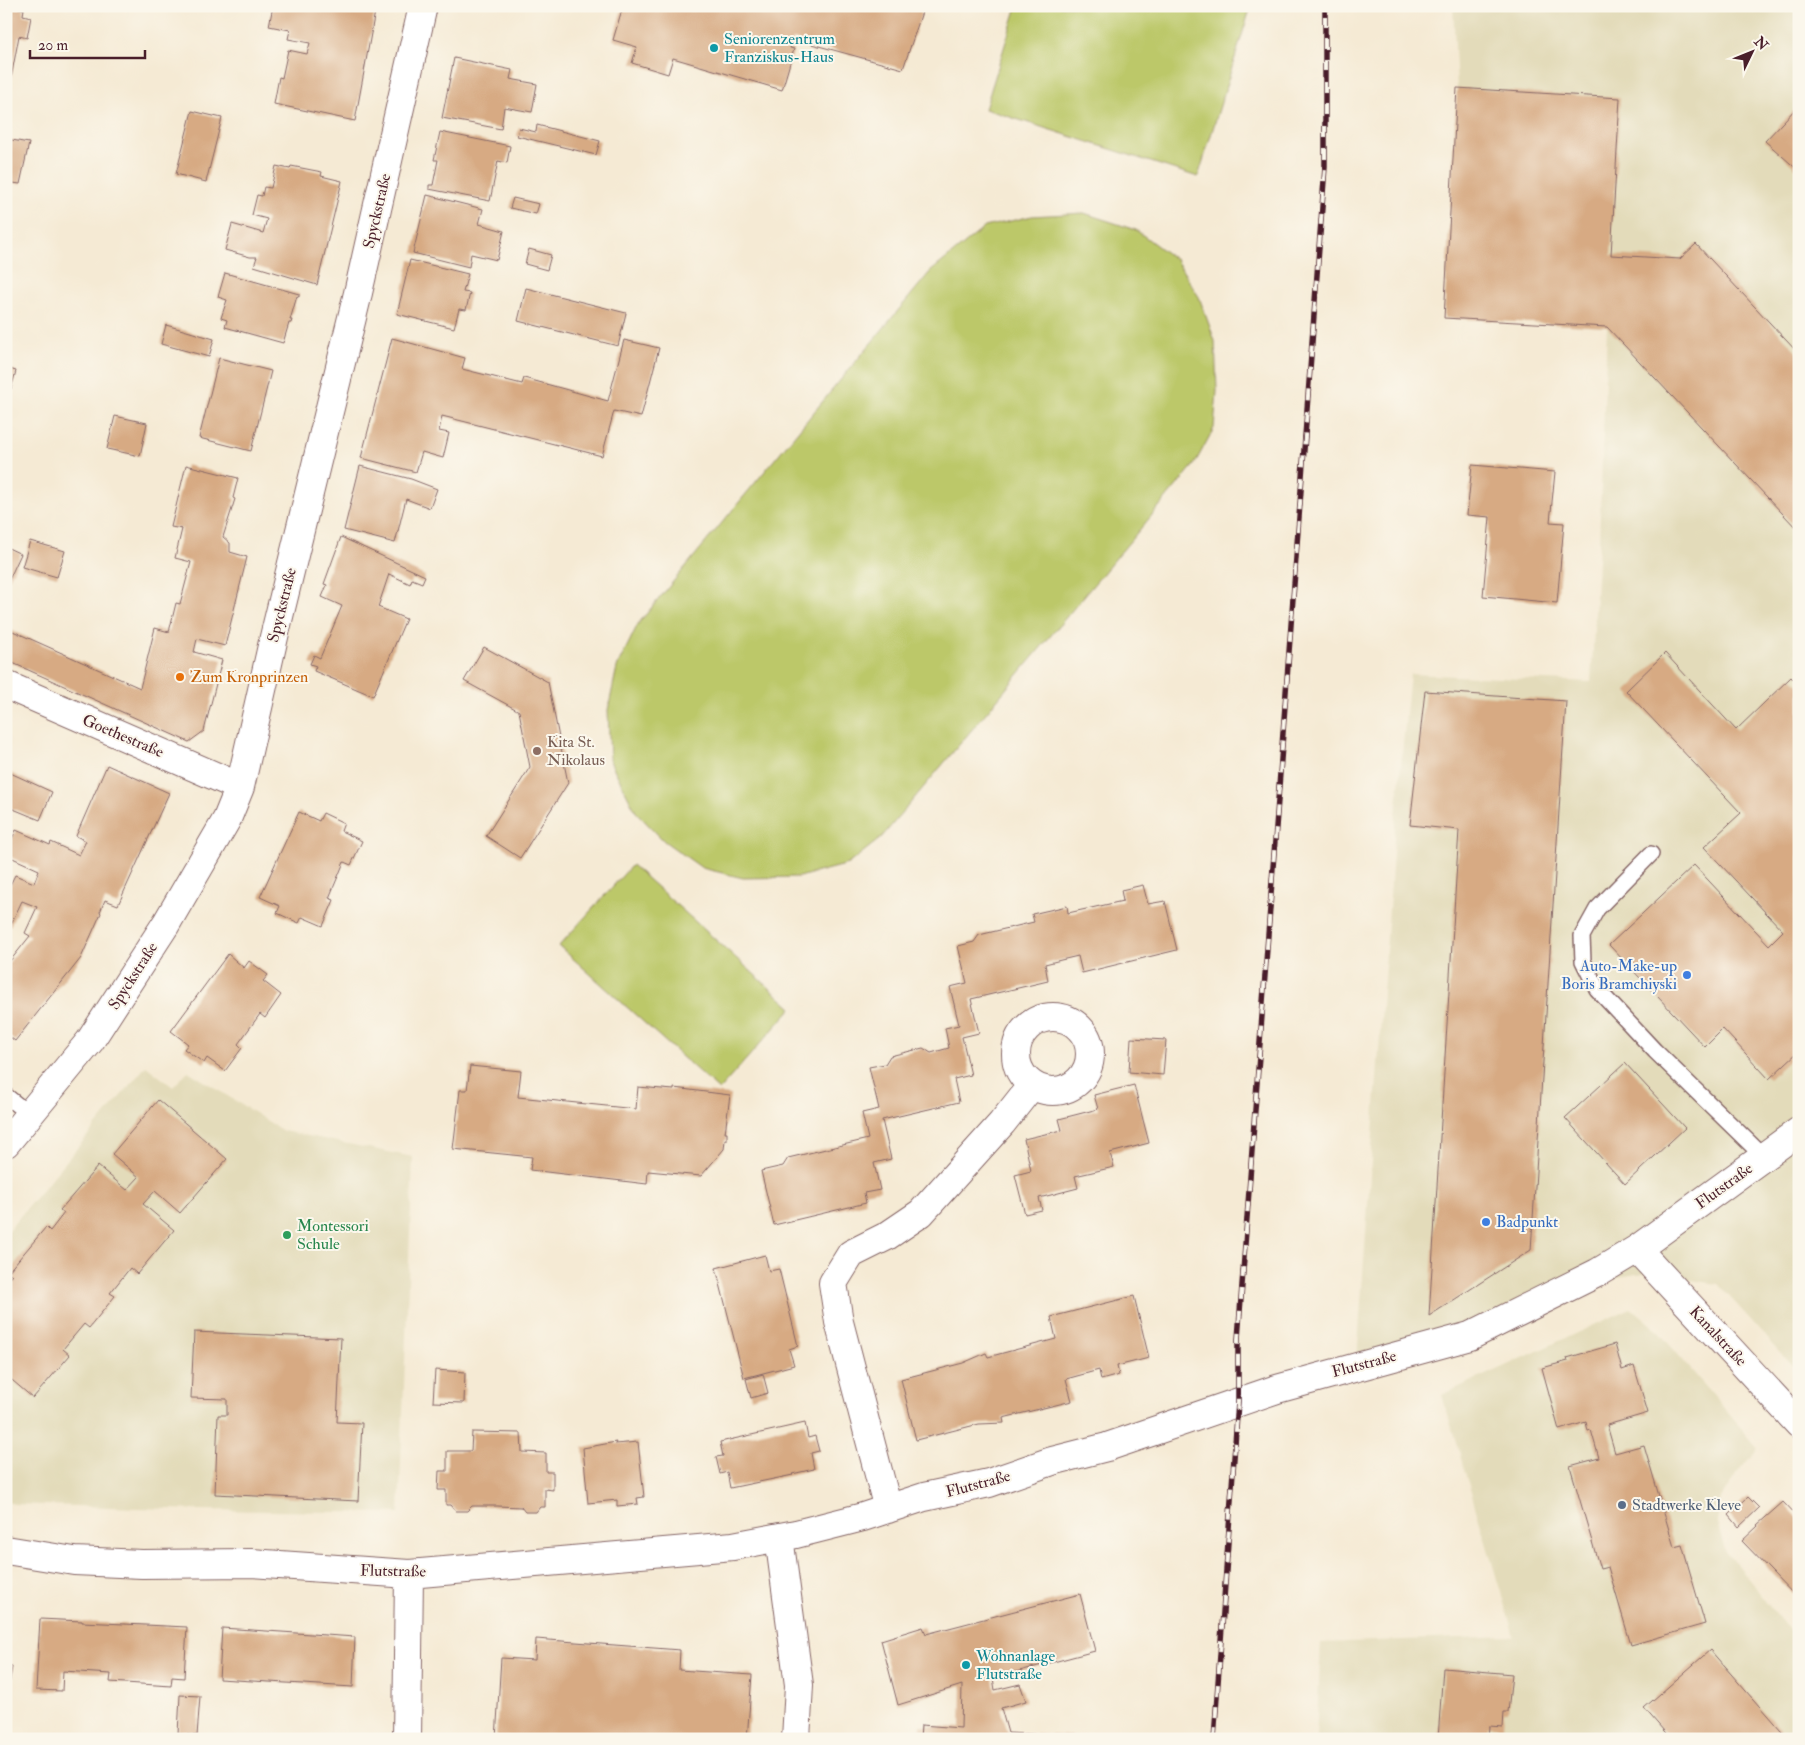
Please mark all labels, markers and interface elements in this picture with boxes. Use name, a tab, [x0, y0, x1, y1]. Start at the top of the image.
scale bar	[30, 28, 145, 60]
north arrow	[1728, 28, 1778, 78]
place label: Seniorenzentrum Franziskus-Haus	[724, 29, 836, 67]
text: N	[1750, 32, 1772, 54]
text: 20 m	[38, 36, 68, 55]
marker: Seniorenzentrum Franziskus-Haus	[708, 42, 720, 54]
street label: Spyckstraße	[359, 171, 396, 251]
street label: Spyckstraße	[263, 565, 302, 645]
place label: Zum Kronprinzen	[190, 667, 308, 688]
marker: Zum Kronprinzen	[174, 671, 186, 683]
street label: Goethestraße	[79, 710, 167, 762]
place label: Kita St. Nikolaus	[547, 732, 605, 770]
marker: Kita St. Nikolaus	[531, 745, 543, 757]
street label: Spyckstraße	[104, 938, 163, 1014]
place label: Auto-Make-up Boris Bramchiyski	[1561, 956, 1677, 994]
marker: Auto-Make-up Boris Bramchiyski	[1681, 969, 1693, 981]
street label: Flutstraße	[1691, 1158, 1757, 1213]
place label: Badpunkt	[1496, 1212, 1558, 1233]
place label: Montessori Schule	[297, 1216, 369, 1254]
marker: Badpunkt	[1480, 1216, 1492, 1228]
marker: Montessori Schule	[281, 1229, 293, 1241]
street label: Kanalstraße	[1685, 1302, 1751, 1371]
street label: Flutstraße	[1330, 1346, 1399, 1382]
street label: Flutstraße	[944, 1466, 1013, 1502]
place label: Stadtwerke Kleve	[1632, 1495, 1741, 1515]
marker: Stadtwerke Kleve	[1616, 1499, 1628, 1511]
street label: Flutstraße	[360, 1560, 426, 1582]
place label: Wohnanlage Flutstraße	[975, 1646, 1056, 1684]
marker: Wohnanlage Flutstraße	[960, 1659, 972, 1671]

